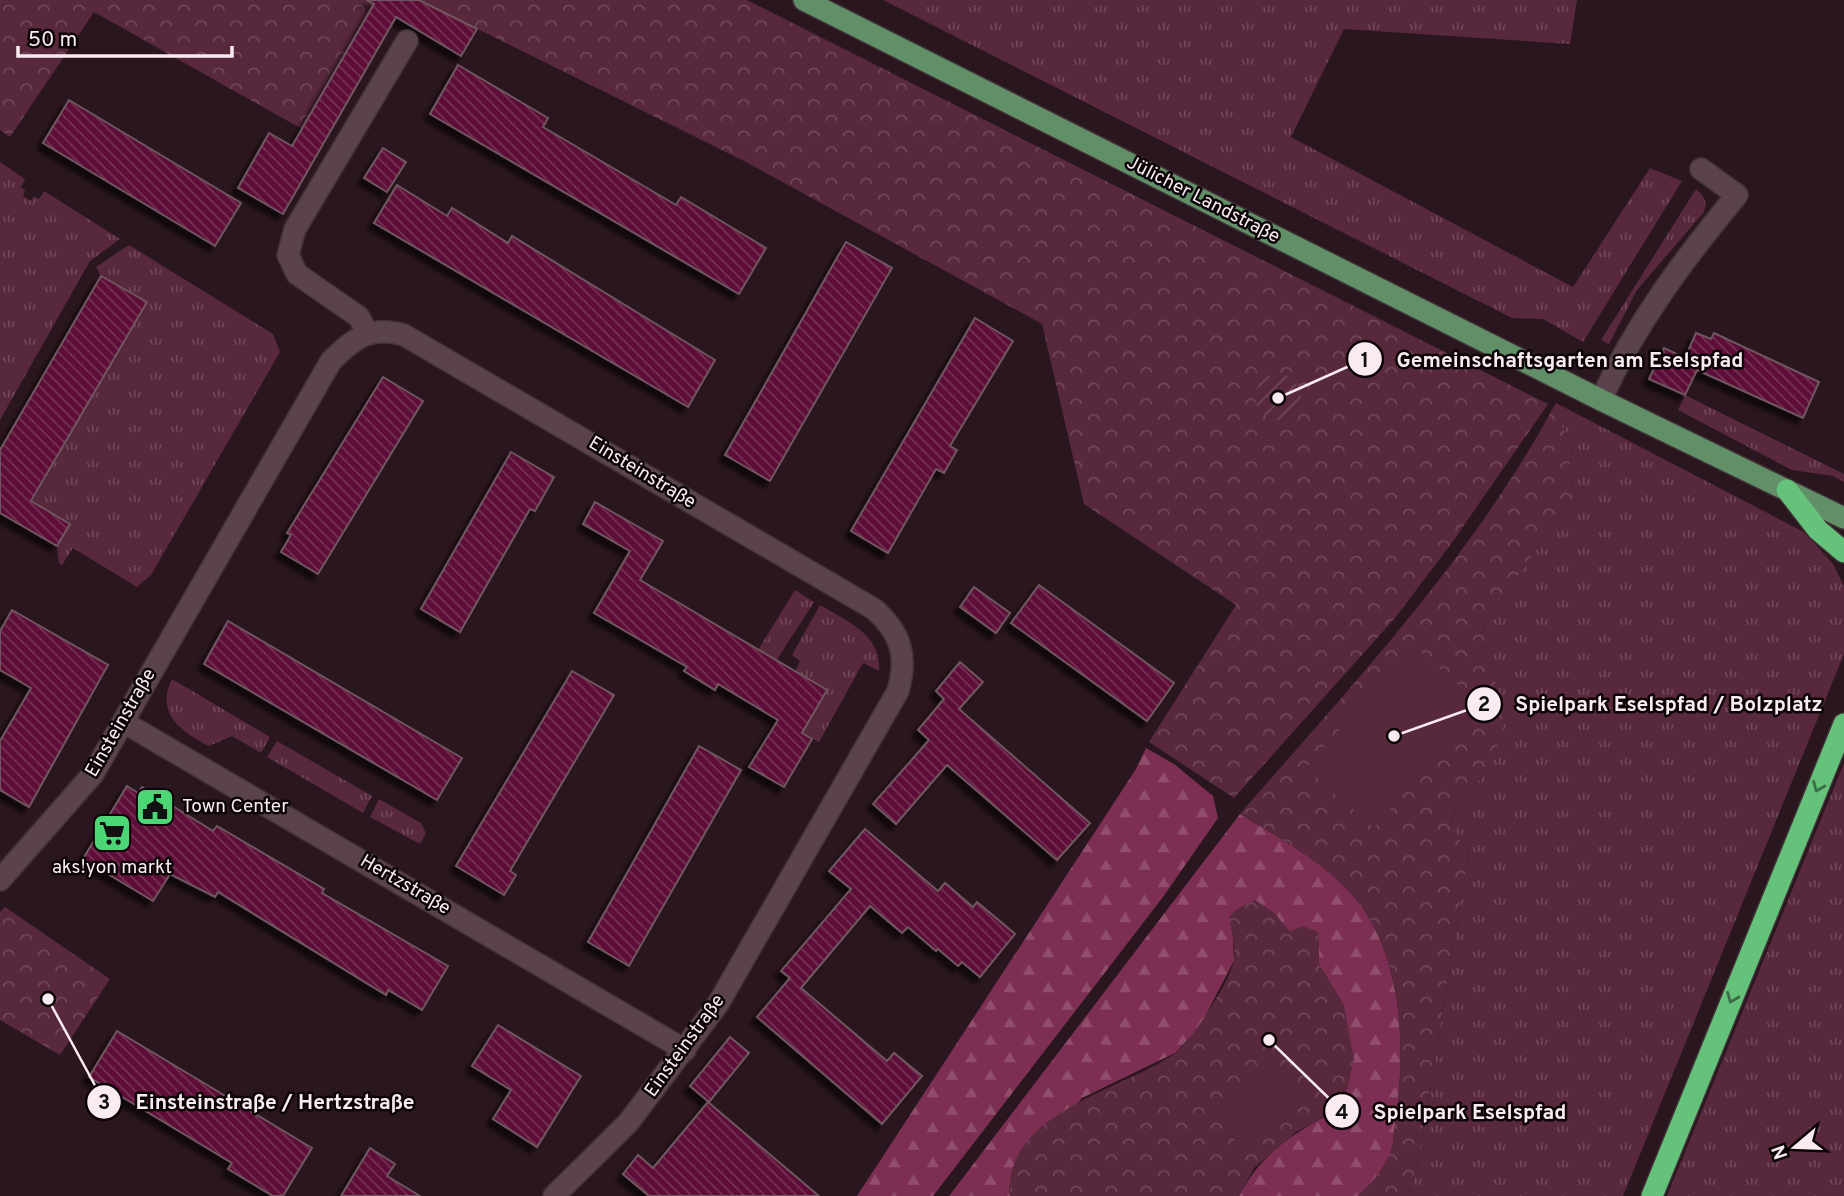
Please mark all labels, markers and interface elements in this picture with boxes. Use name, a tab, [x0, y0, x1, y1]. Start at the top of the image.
scale bar	[18, 14, 231, 58]
text: 50 m	[28, 27, 77, 54]
street label: Jülicher Landstraße	[1122, 151, 1284, 249]
callout: Gemeinschaftsgarten am Eselspfad	[1347, 338, 1757, 380]
text: 1	[1361, 348, 1369, 375]
text: Gemeinschaftsgarten am Eselspfad	[1397, 348, 1743, 375]
street label: Einsteinstraße	[584, 431, 700, 515]
street label: Einsteinstraße	[80, 665, 162, 781]
callout: Spielpark Eselspfad / Bolzplatz	[1467, 683, 1837, 725]
text: 2	[1478, 692, 1490, 719]
text: Spielpark Eselspfad / Bolzplatz	[1515, 692, 1823, 719]
one-way arrow	[1812, 780, 1826, 793]
public building icon: Town Center	[134, 786, 176, 828]
place label: Town Center	[182, 795, 289, 819]
supermarket icon: aks!yon markt	[91, 812, 133, 854]
street label: Hertzstraße	[355, 849, 455, 921]
place label: aks!yon markt	[52, 856, 172, 880]
street label: Einsteinstraße	[640, 990, 730, 1102]
one-way arrow	[1726, 991, 1740, 1003]
callout: Einsteinstraße / Hertzstraße	[87, 1081, 428, 1123]
text: 3	[98, 1090, 110, 1117]
text: Einsteinstraße / Hertzstraße	[136, 1090, 414, 1117]
callout: Spielpark Eselspfad	[1325, 1090, 1581, 1132]
text: 4	[1335, 1100, 1349, 1127]
text: Spielpark Eselspfad	[1374, 1100, 1566, 1127]
north arrow	[1760, 1112, 1830, 1182]
text: N	[1767, 1142, 1794, 1162]

